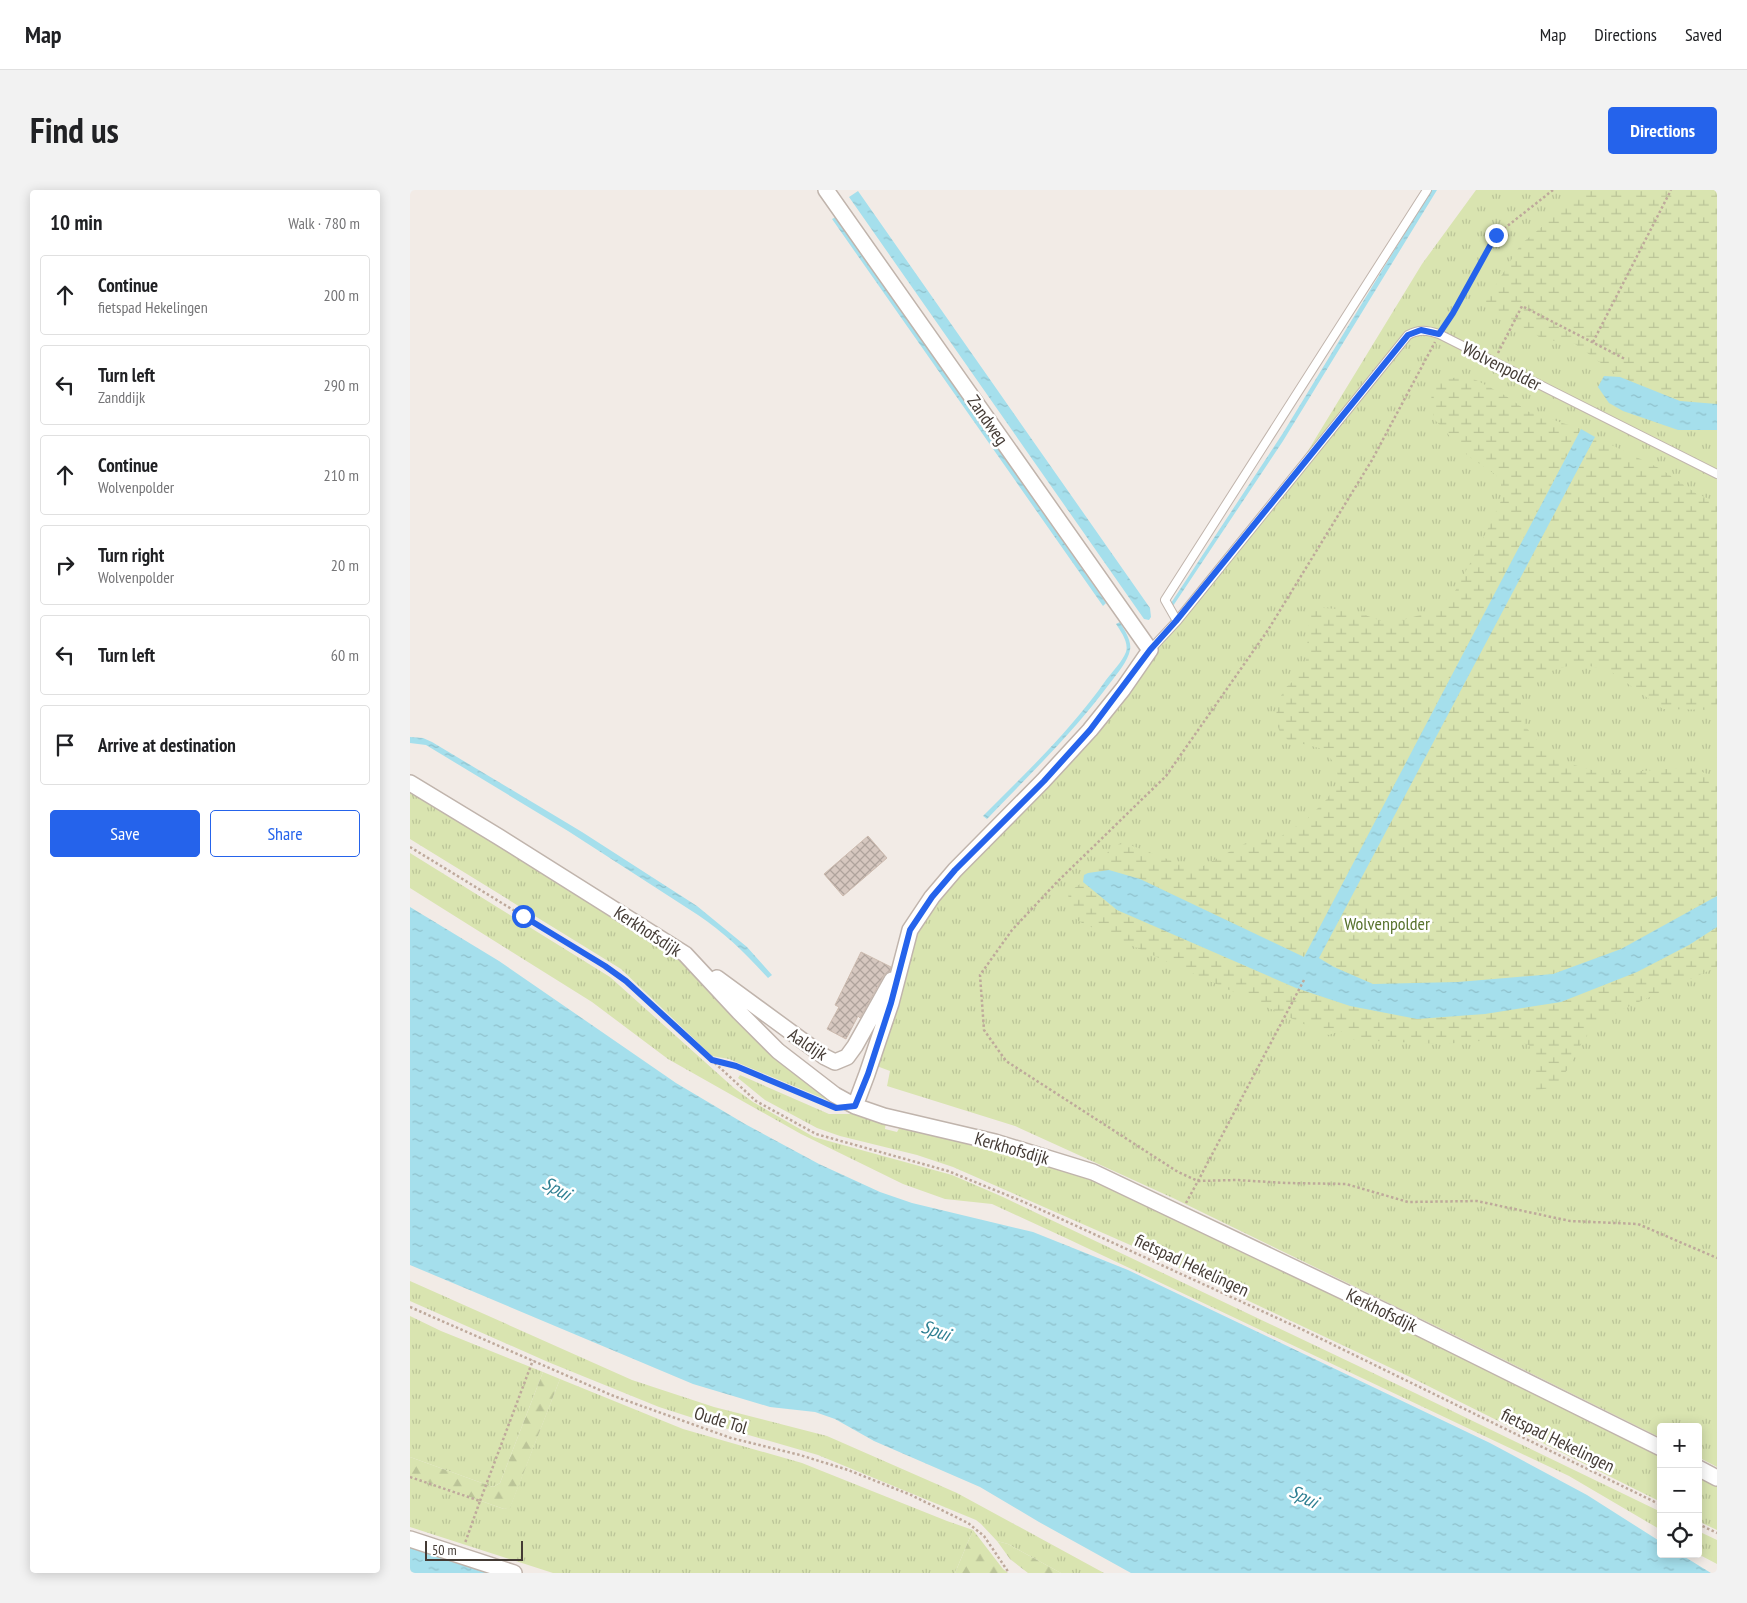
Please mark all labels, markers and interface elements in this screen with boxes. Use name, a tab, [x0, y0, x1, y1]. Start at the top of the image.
text: Map	[25, 19, 62, 50]
text: Map	[1540, 23, 1566, 46]
text: Directions	[1594, 23, 1657, 46]
text: Saved	[1685, 23, 1722, 46]
text: Find us	[30, 107, 119, 153]
button: Directions	[1608, 107, 1717, 154]
text: 10 min	[50, 209, 102, 236]
text: Walk · 780 m	[288, 213, 360, 233]
route end	[1485, 224, 1508, 247]
text: Continue	[98, 273, 158, 297]
icon: ahead	[51, 281, 79, 309]
text: 200 m	[324, 285, 359, 305]
text: fietspad Hekelingen	[98, 297, 208, 317]
street label: Wolvenpolder	[1459, 336, 1545, 396]
text: Turn left	[98, 363, 155, 387]
icon: left	[51, 371, 79, 399]
text: 290 m	[324, 375, 359, 395]
text: Zanddijk	[98, 387, 145, 407]
street label: Zandweg	[963, 390, 1013, 450]
text: Continue	[98, 453, 158, 477]
icon: ahead	[51, 461, 79, 489]
text: 210 m	[324, 465, 359, 485]
text: Wolvenpolder	[98, 477, 174, 497]
text: Turn right	[98, 543, 164, 567]
icon: right	[51, 551, 79, 579]
text: 20 m	[331, 555, 359, 575]
text: Wolvenpolder	[98, 567, 174, 587]
icon: left	[51, 641, 79, 669]
text: Turn left	[98, 643, 155, 667]
text: 60 m	[331, 645, 359, 665]
icon: arrive	[51, 731, 79, 759]
text: Arrive at destination	[98, 733, 236, 757]
button: Save	[50, 810, 200, 857]
button: Share	[210, 810, 360, 857]
street label: Kerkhofsdijk	[610, 901, 686, 961]
route start	[512, 905, 535, 928]
park label: Wolvenpolder	[1344, 912, 1430, 935]
street label: Aaldijk	[784, 1023, 832, 1065]
street label: Kerkhofsdijk	[972, 1126, 1052, 1170]
water label: Spui	[539, 1171, 578, 1207]
street label: fietspad Hekelingen	[1131, 1228, 1253, 1302]
street label: Kerkhofsdijk	[1343, 1283, 1421, 1337]
water label: Spui	[918, 1314, 956, 1347]
street label: Oude Tol	[692, 1401, 751, 1439]
street label: fietspad Hekelingen	[1497, 1403, 1619, 1477]
map controls	[1657, 1423, 1702, 1558]
button: +	[1657, 1423, 1702, 1468]
button: −	[1657, 1468, 1702, 1513]
water label: Spui	[1286, 1479, 1325, 1515]
button: locate	[1657, 1513, 1702, 1558]
scale bar	[425, 1538, 522, 1561]
text: 50 m	[432, 1541, 457, 1559]

